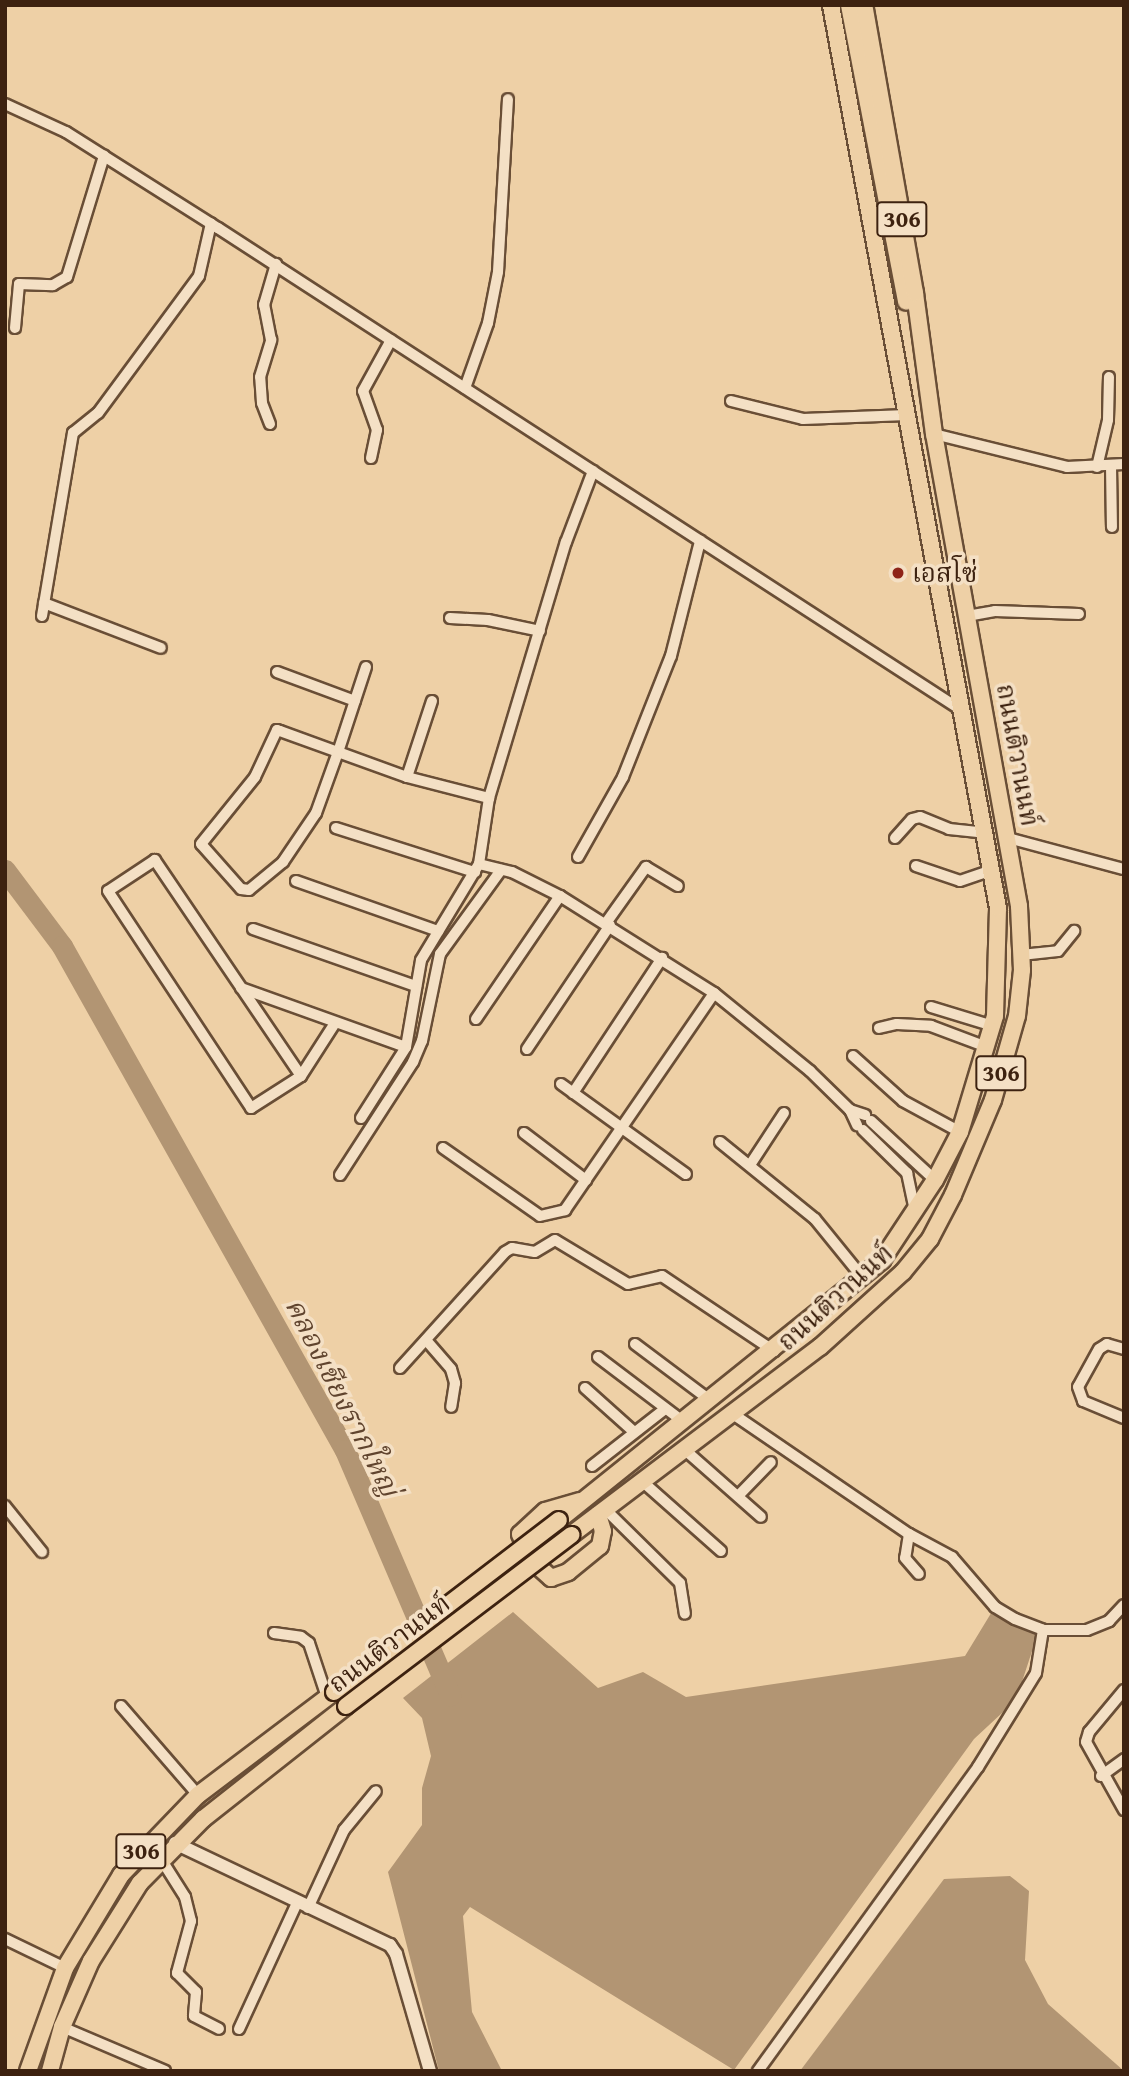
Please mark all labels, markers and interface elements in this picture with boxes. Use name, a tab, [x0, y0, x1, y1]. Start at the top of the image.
road number: 306	[876, 198, 928, 240]
place label: เอสโซ่	[912, 557, 978, 589]
marker: เอสโซ่	[890, 565, 906, 581]
street label: ถนนติวานนท์	[990, 681, 1046, 829]
road number: 306	[975, 1052, 1027, 1093]
street label: ถนนติวานนท์	[771, 1237, 899, 1357]
water label: คลองเชียงรากใหญ่	[279, 1292, 407, 1502]
street label: ถนนติวานนท์	[322, 1587, 456, 1699]
road number: 306	[115, 1830, 167, 1872]

